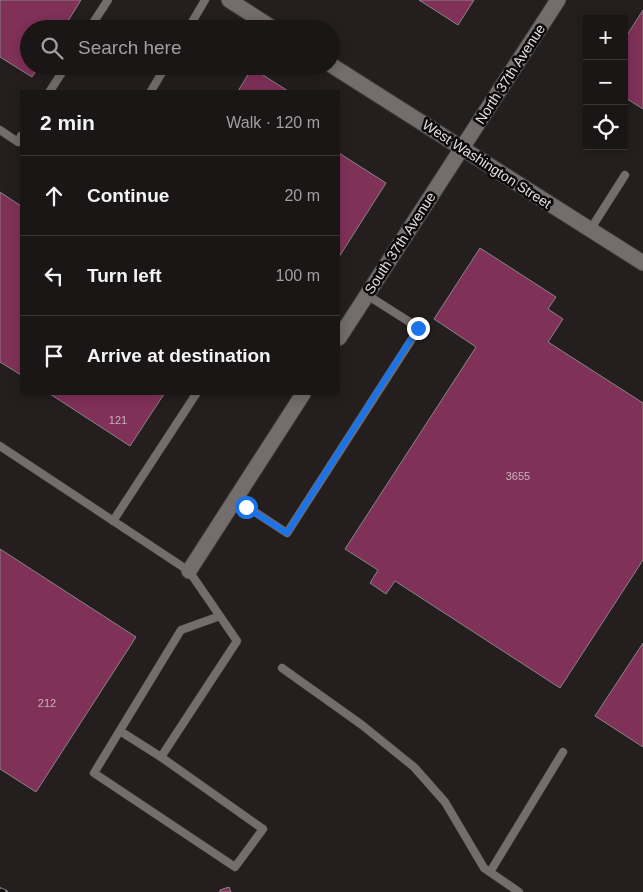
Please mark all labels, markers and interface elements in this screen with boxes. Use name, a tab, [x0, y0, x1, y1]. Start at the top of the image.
map controls	[583, 15, 628, 150]
button: +	[583, 15, 628, 60]
search box	[20, 20, 340, 75]
street label: North 37th Avenue	[472, 21, 548, 127]
icon: search	[38, 34, 66, 62]
text: Search here	[78, 37, 182, 58]
button: −	[583, 60, 628, 105]
button: locate	[583, 105, 628, 150]
text: 2 min	[40, 111, 95, 134]
text: Walk · 120 m	[226, 114, 320, 131]
street label: West Washington Street	[420, 116, 554, 212]
icon: ahead	[40, 182, 68, 210]
text: Continue	[87, 185, 169, 206]
text: 20 m	[284, 187, 320, 204]
street label: South 37th Avenue	[361, 189, 439, 297]
icon: left	[40, 262, 68, 290]
text: Turn left	[87, 265, 162, 286]
text: 100 m	[276, 267, 320, 284]
route end	[407, 317, 430, 340]
icon: arrive	[40, 342, 68, 370]
text: Arrive at destination	[87, 345, 271, 366]
house number: 121	[109, 414, 127, 426]
house number: 3655	[506, 470, 530, 482]
route start	[235, 496, 258, 519]
house number: 212	[38, 697, 56, 709]

